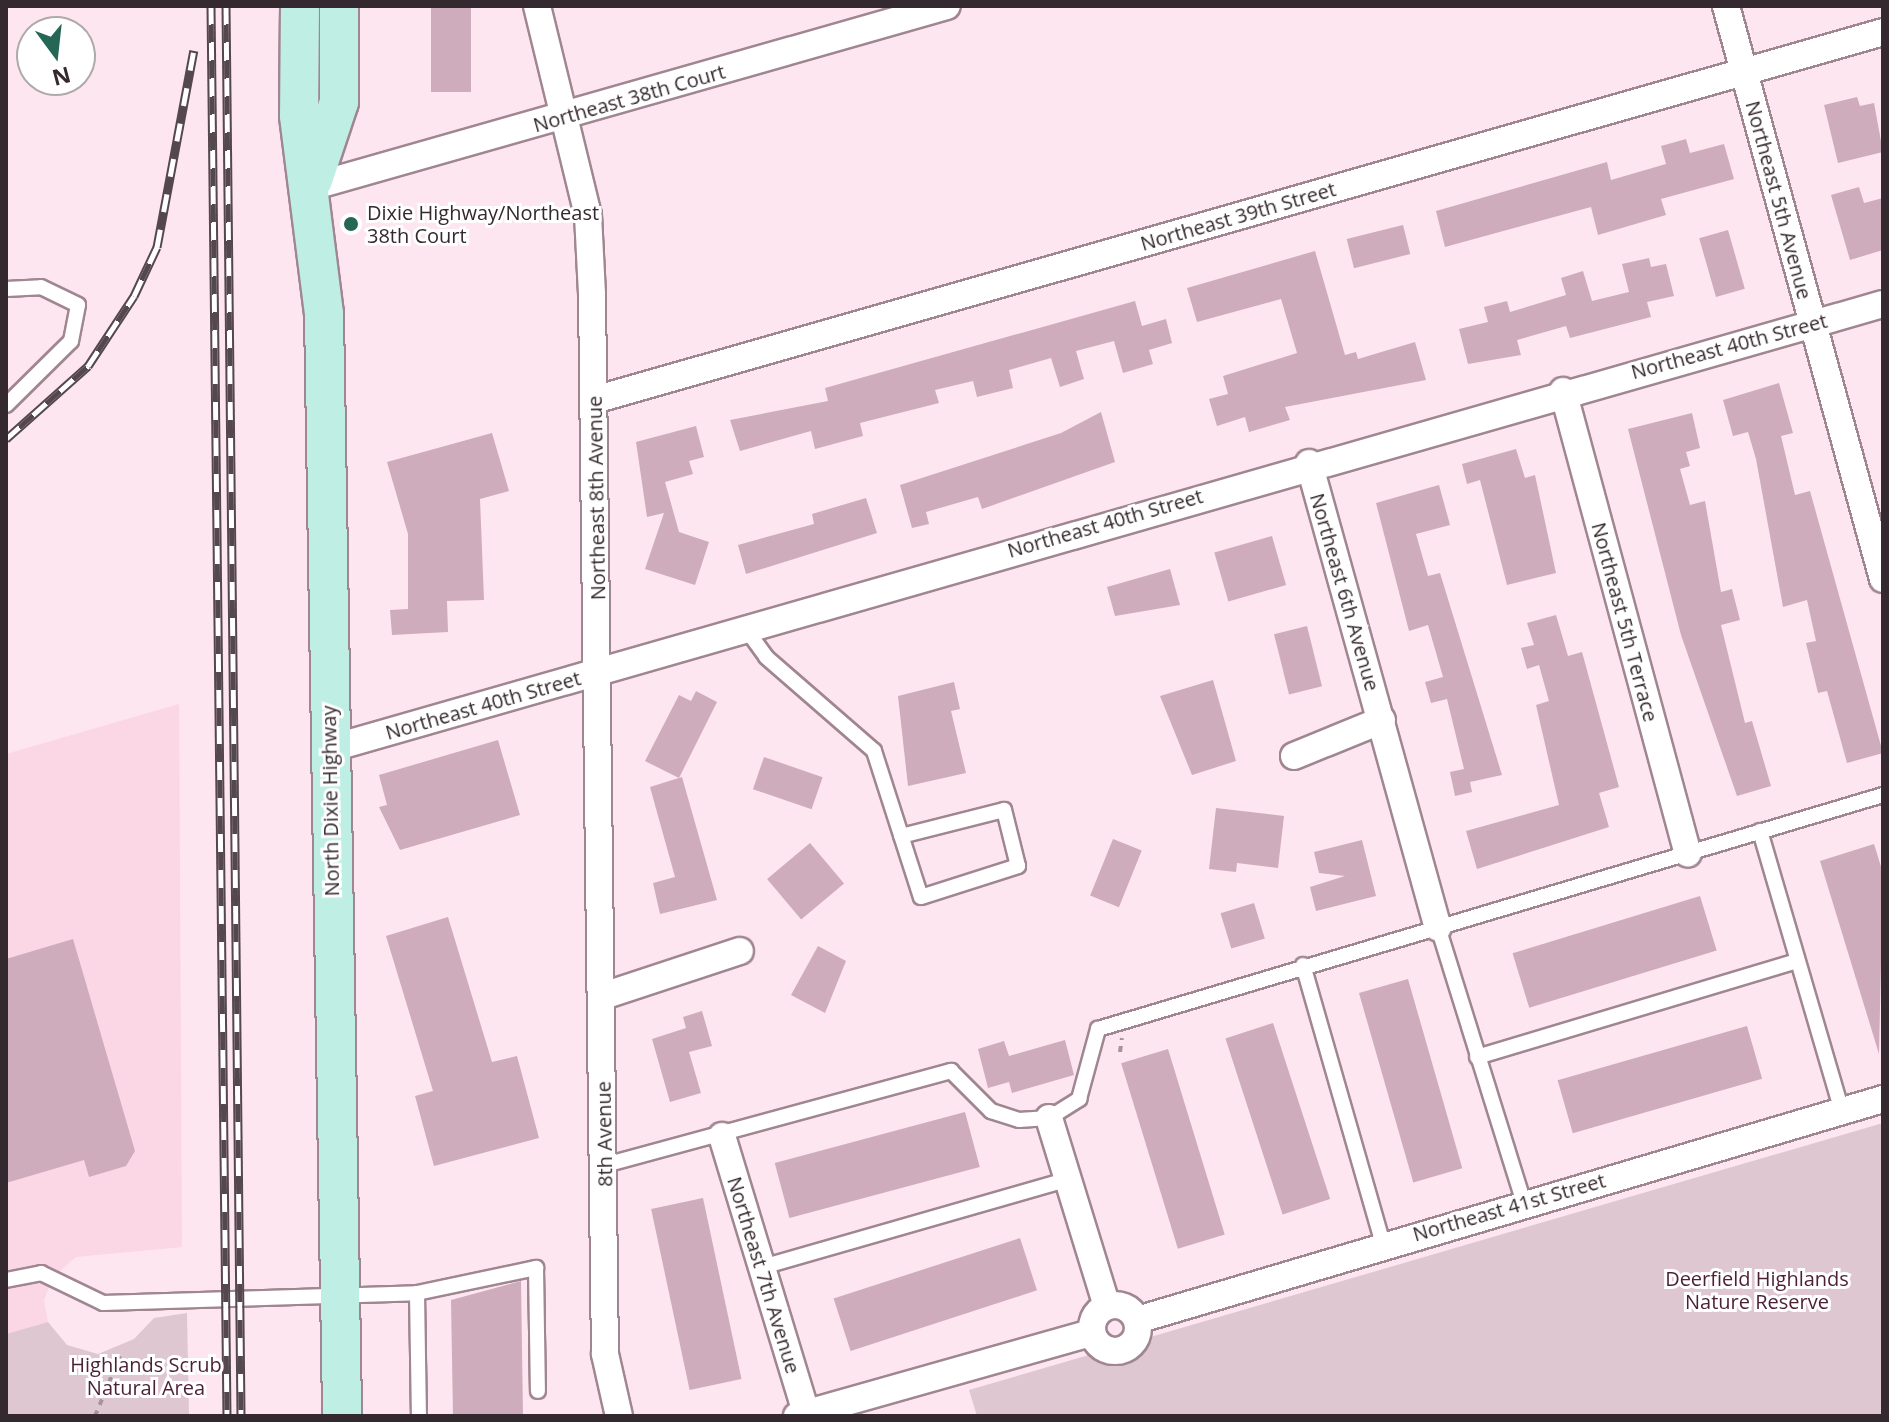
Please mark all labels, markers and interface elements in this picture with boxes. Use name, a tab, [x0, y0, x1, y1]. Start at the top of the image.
north arrow	[16, 16, 96, 96]
street label: Northeast 38th Court	[530, 59, 728, 137]
text: N	[49, 60, 74, 94]
street label: Northeast 5th Avenue	[1741, 98, 1817, 302]
street label: Northeast 39th Street	[1138, 177, 1338, 255]
place label: Dixie Highway/Northeast 38th Court	[367, 200, 599, 247]
marker: Dixie Highway/Northeast 38th Court	[342, 215, 360, 233]
street label: Northeast 40th Street	[1628, 308, 1830, 384]
street label: Northeast 8th Avenue	[582, 396, 610, 600]
street label: Northeast 40th Street	[1005, 484, 1205, 562]
street label: Northeast 6th Avenue	[1305, 490, 1385, 694]
street label: Northeast 5th Terrace	[1587, 520, 1663, 724]
street label: Northeast 40th Street	[383, 666, 583, 744]
street label: North Dixie Highway	[316, 705, 344, 897]
street label: 8th Avenue	[591, 1081, 617, 1187]
street label: Northeast 41st Street	[1410, 1168, 1608, 1246]
street label: Northeast 7th Avenue	[723, 1174, 805, 1376]
park label: Deerfield Highlands Nature Reserve	[1665, 1267, 1849, 1314]
park label: Highlands Scrub Natural Area	[70, 1353, 222, 1400]

